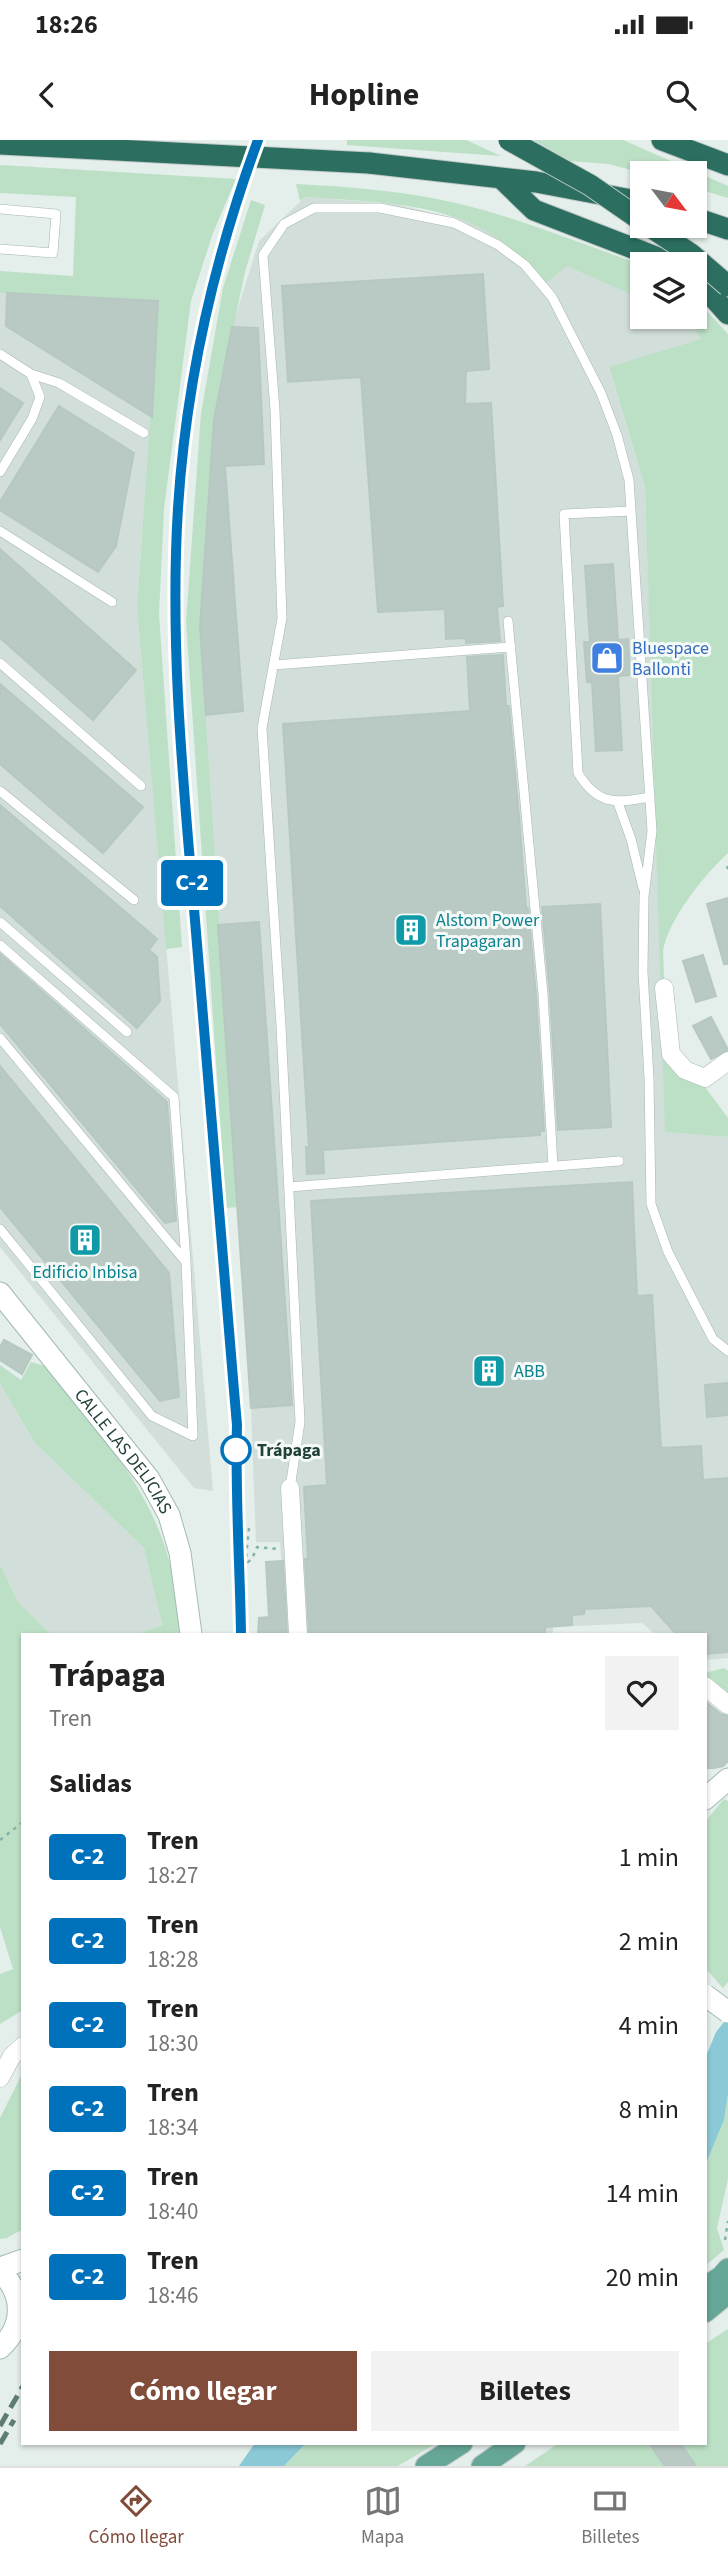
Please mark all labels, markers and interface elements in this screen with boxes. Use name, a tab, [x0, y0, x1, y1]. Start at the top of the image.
text: 18:26	[35, 6, 98, 43]
text: Hopline	[309, 72, 419, 118]
icon: back	[28, 76, 66, 114]
icon: search	[662, 76, 700, 114]
north arrow	[630, 161, 707, 238]
map controls	[630, 161, 707, 329]
button: layers	[630, 252, 707, 329]
place label: Bluespace Ballonti	[632, 636, 709, 682]
shop icon: Bluespace Ballonti	[588, 639, 626, 677]
line badge: C-2	[152, 860, 232, 906]
text: C-2	[175, 865, 209, 900]
place label: Alstom Power Trapagaran	[436, 908, 540, 954]
building icon: Alstom Power Trapagaran	[392, 911, 430, 949]
building icon: Edificio Inbisa	[66, 1221, 104, 1259]
place label: Edificio Inbisa	[33, 1260, 137, 1285]
building icon: ABB	[470, 1352, 508, 1390]
place label: ABB	[514, 1359, 545, 1384]
street label: CALLE LAS DELICIAS	[69, 1383, 178, 1518]
marker: Trápaga	[221, 1435, 251, 1465]
place label: Trápaga	[257, 1438, 321, 1463]
text: Trápaga	[49, 1652, 166, 1699]
button: heart	[605, 1656, 679, 1730]
text: Tren	[49, 1702, 92, 1735]
text: Salidas	[49, 1765, 132, 1802]
text: Tren	[147, 1822, 199, 1859]
text: C-2	[71, 1839, 104, 1874]
text: 1 min	[619, 1839, 679, 1876]
text: 18:27	[147, 1859, 198, 1892]
text: Tren	[147, 1906, 199, 1943]
text: C-2	[71, 1923, 104, 1958]
text: 2 min	[619, 1923, 679, 1960]
text: 18:28	[147, 1943, 198, 1976]
text: Tren	[147, 1990, 199, 2027]
text: C-2	[71, 2007, 104, 2042]
text: 4 min	[619, 2007, 679, 2044]
text: 18:30	[147, 2027, 198, 2060]
text: Tren	[147, 2074, 199, 2111]
text: C-2	[71, 2091, 104, 2126]
text: 8 min	[619, 2091, 679, 2128]
text: 18:34	[147, 2111, 198, 2144]
text: Tren	[147, 2158, 199, 2195]
text: C-2	[71, 2175, 104, 2210]
text: 14 min	[606, 2175, 679, 2212]
text: 18:40	[147, 2195, 198, 2228]
text: Tren	[147, 2242, 199, 2279]
text: C-2	[71, 2259, 104, 2294]
text: 20 min	[606, 2259, 679, 2296]
text: 18:46	[147, 2279, 198, 2312]
button: Cómo llegar	[49, 2351, 357, 2431]
button: Billetes	[371, 2351, 679, 2431]
tab: Cómo llegar	[89, 2482, 184, 2551]
tab: Mapa	[361, 2482, 404, 2551]
tab: Billetes	[581, 2482, 639, 2551]

